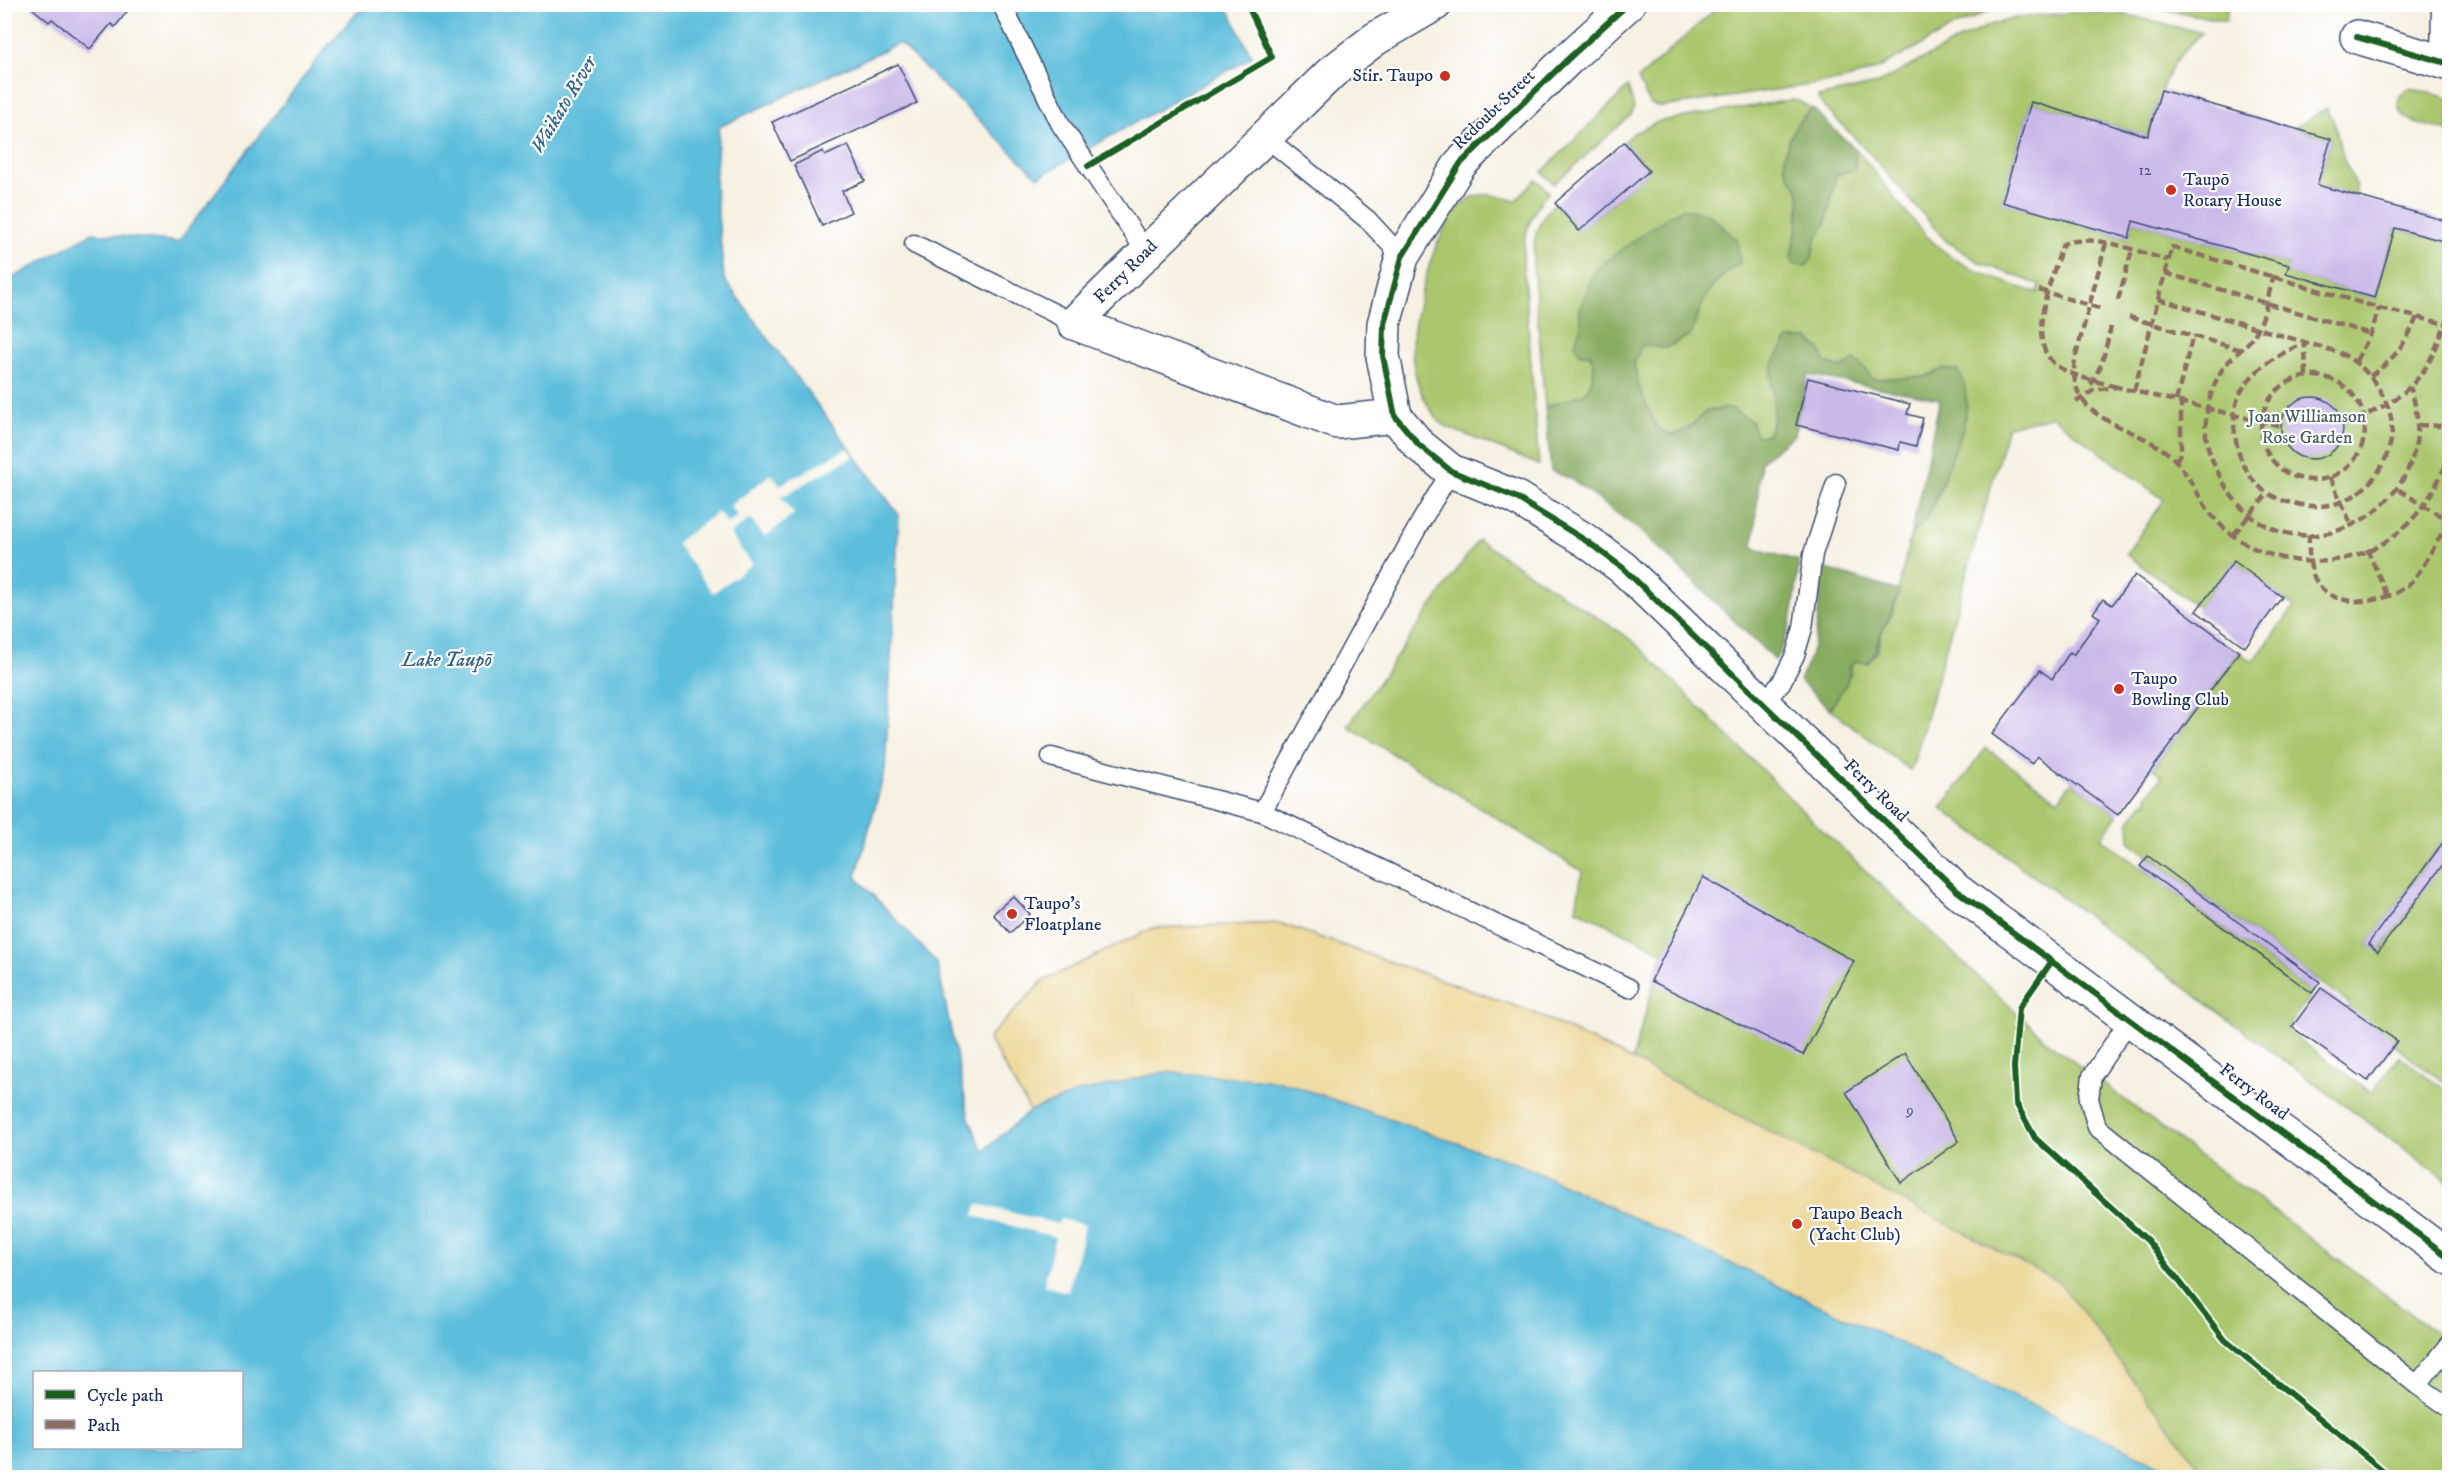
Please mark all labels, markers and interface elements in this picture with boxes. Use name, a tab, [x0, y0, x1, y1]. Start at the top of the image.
water label: Waikato River	[525, 50, 604, 158]
place label: Stir. Taupo	[1352, 65, 1433, 87]
street label: Redoubt Street	[1448, 65, 1540, 155]
marker: Stir. Taupo	[1438, 69, 1452, 83]
house number: 12	[2139, 161, 2152, 180]
place label: Taupō Rotary House	[2183, 169, 2282, 212]
marker: Taupō Rotary House	[2164, 183, 2178, 197]
street label: Ferry Road	[1090, 236, 1162, 308]
park label: Joan Williamson Rose Garden	[2246, 406, 2367, 449]
water label: Lake Taupō	[401, 648, 493, 673]
place label: Taupo Bowling Club	[2131, 668, 2229, 711]
marker: Taupo Bowling Club	[2112, 682, 2126, 696]
street label: Ferry Road	[1839, 755, 1913, 827]
place label: Taupo's Floatplane	[1024, 893, 1101, 936]
marker: Taupo's Floatplane	[1005, 907, 1019, 921]
street label: Ferry Road	[2215, 1059, 2293, 1125]
house number: 9	[1905, 1101, 1914, 1120]
place label: Taupo Beach (Yacht Club)	[1809, 1203, 1903, 1246]
marker: Taupo Beach (Yacht Club)	[1790, 1217, 1804, 1231]
legend	[33, 1371, 243, 1449]
text: Cycle path	[87, 1385, 164, 1407]
text: Path	[87, 1415, 121, 1437]

